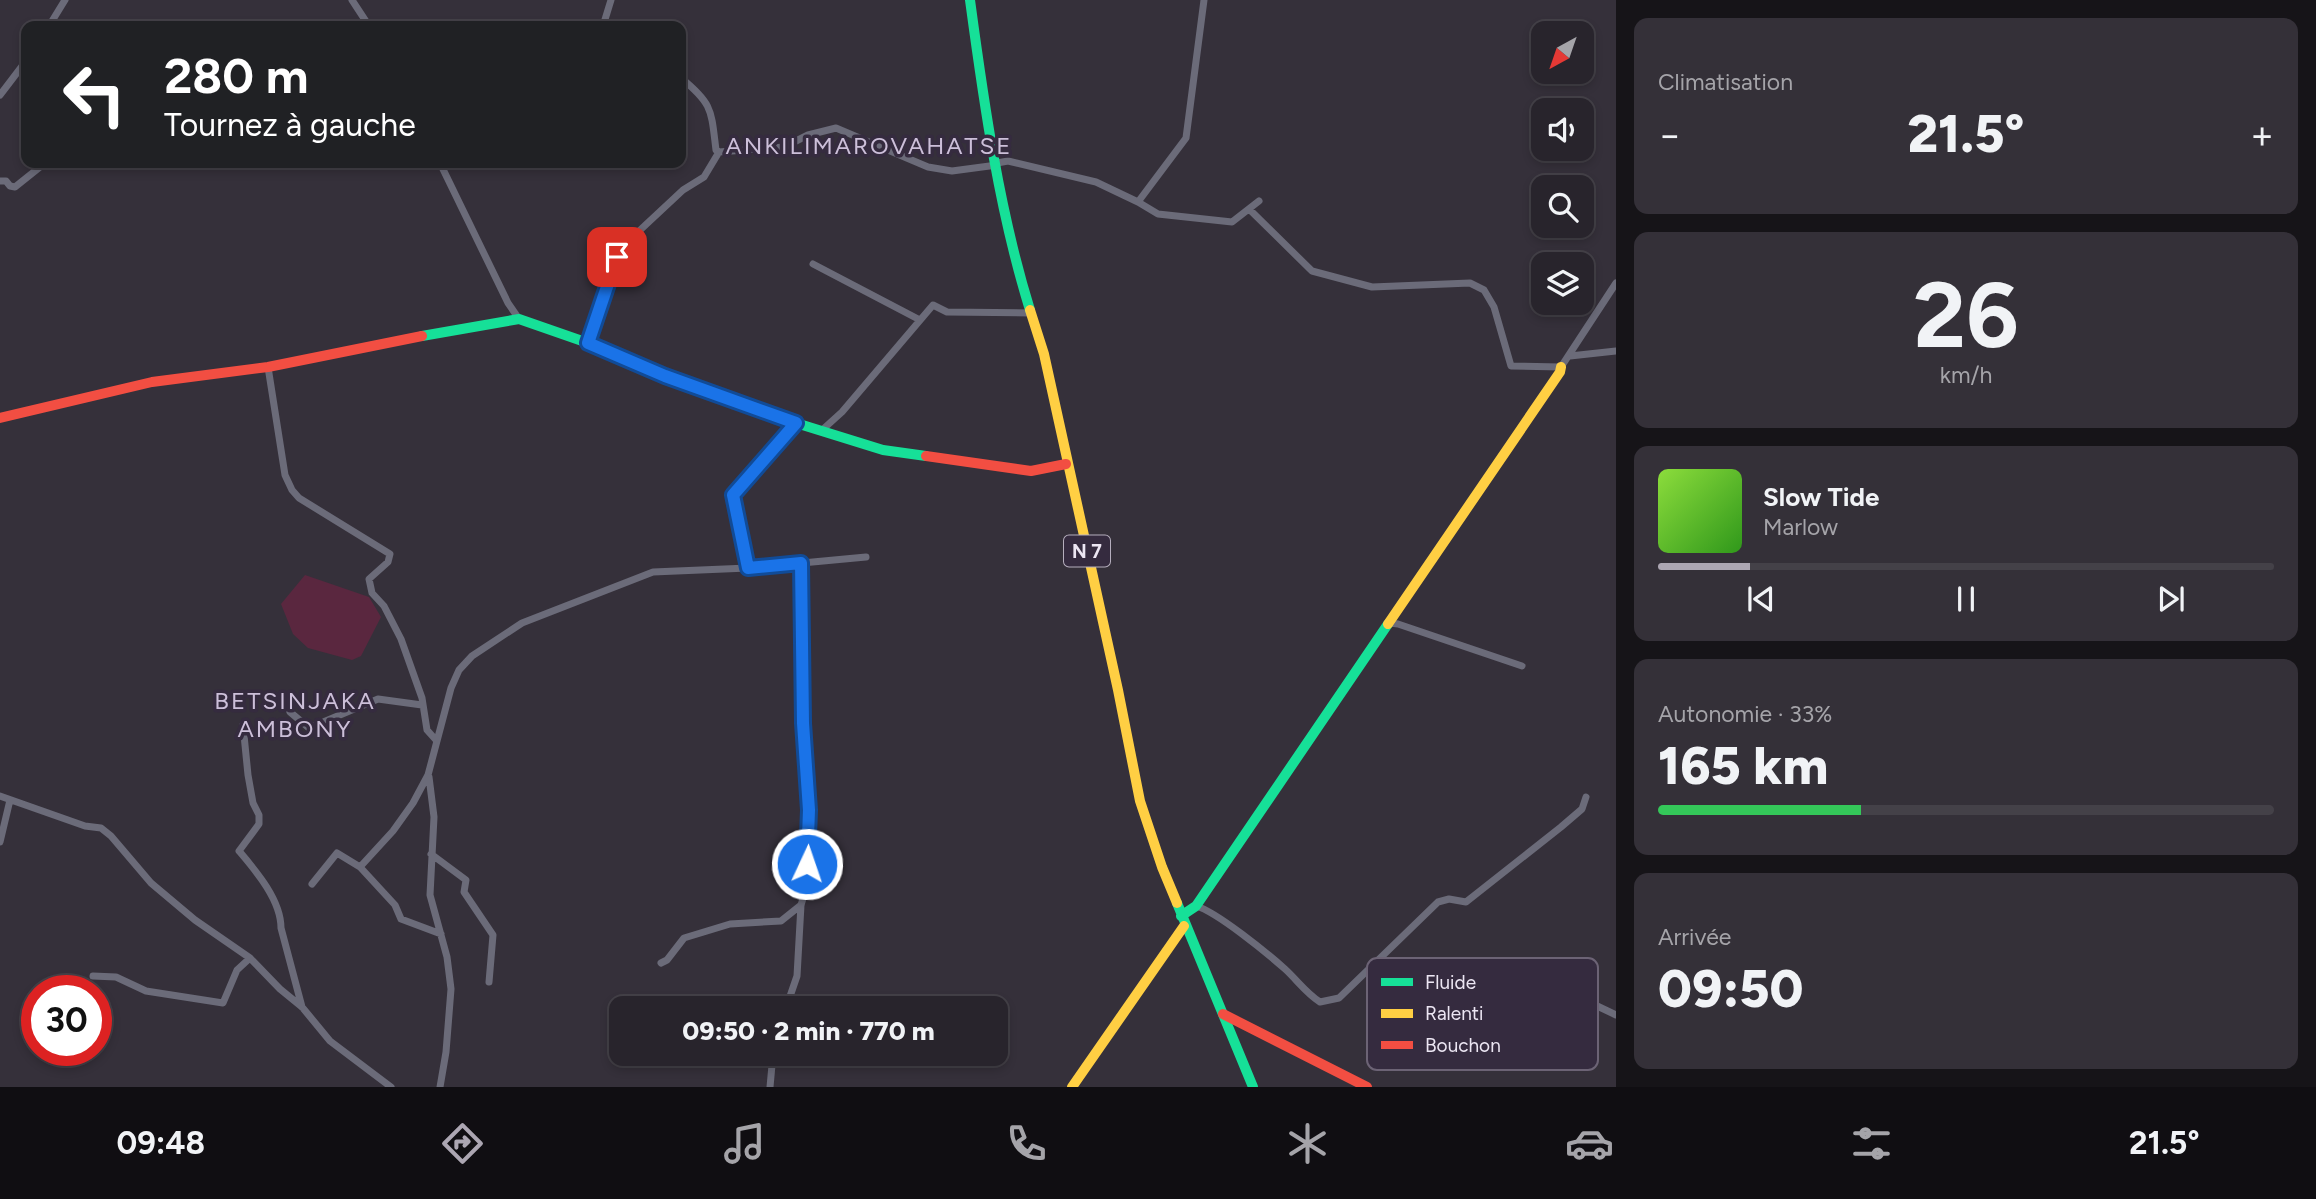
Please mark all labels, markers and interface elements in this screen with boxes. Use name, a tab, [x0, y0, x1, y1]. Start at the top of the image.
north arrow	[1531, 21, 1594, 84]
map controls	[1531, 21, 1594, 315]
text: 280 m	[164, 46, 309, 105]
icon: left	[49, 49, 140, 140]
text: Climatisation	[1658, 68, 1793, 96]
button: sound	[1531, 98, 1594, 161]
text: 21.5°	[1908, 103, 2024, 165]
text: Tournez à gauche	[164, 106, 416, 144]
text: −	[1658, 112, 1682, 158]
text: +	[2250, 112, 2274, 158]
district label: ANKILIMAROVAHATSE	[726, 131, 1012, 160]
button: search	[1531, 175, 1594, 238]
pin	[587, 227, 647, 287]
icon: arrive	[598, 238, 636, 276]
button: layers	[1531, 252, 1594, 315]
text: 26	[1913, 261, 2019, 370]
text: km/h	[1940, 361, 1992, 389]
text: Slow Tide	[1763, 481, 1879, 513]
text: Marlow	[1763, 513, 1838, 541]
road number: N 7	[1064, 536, 1110, 566]
icon: previous	[1742, 580, 1780, 618]
icon: pause	[1947, 580, 1985, 618]
icon: next	[2152, 580, 2190, 618]
district label: BETSINJAKA AMBONY	[214, 686, 376, 743]
text: Autonomie · 33%	[1658, 700, 1832, 728]
text: 165 km	[1658, 735, 1828, 797]
position arrow	[770, 827, 844, 901]
text: Arrivée	[1658, 923, 1731, 951]
legend	[1367, 958, 1598, 1070]
text: 09:50	[1658, 958, 1804, 1020]
text: Fluide	[1425, 971, 1476, 994]
speed limit sign: 30	[21, 975, 112, 1066]
text: Ralenti	[1425, 1002, 1483, 1025]
text: 09:50 · 2 min · 770 m	[682, 1015, 935, 1047]
text: Bouchon	[1425, 1034, 1501, 1057]
icon: directions	[438, 1119, 487, 1168]
icon: music	[720, 1119, 769, 1168]
icon: phone	[1002, 1119, 1051, 1168]
icon: climate	[1283, 1119, 1332, 1168]
icon: car	[1565, 1119, 1614, 1168]
icon: filters	[1847, 1119, 1896, 1168]
text: 09:48	[116, 1124, 205, 1162]
text: 21.5°	[2129, 1124, 2200, 1162]

